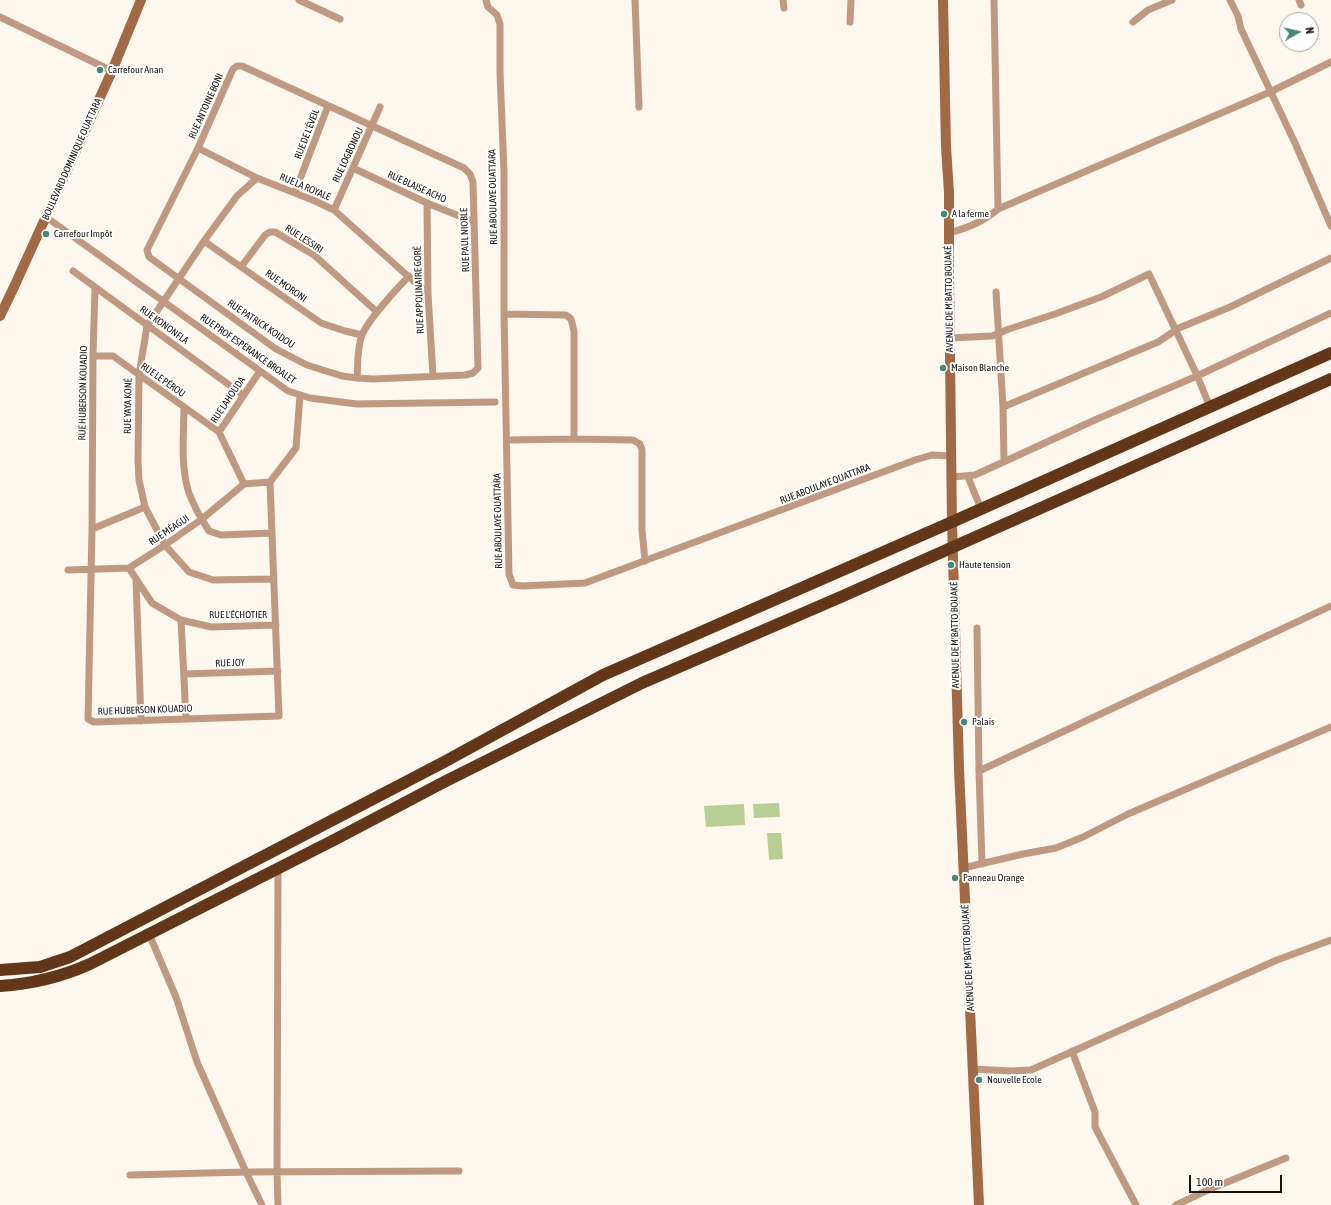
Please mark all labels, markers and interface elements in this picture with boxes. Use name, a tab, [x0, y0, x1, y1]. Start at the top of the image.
north arrow	[1279, 12, 1319, 52]
text: N	[1303, 26, 1316, 35]
place label: Carrefour Anan	[108, 64, 163, 76]
marker: Carrefour Anan	[95, 65, 105, 75]
street label: RUE ANTOINE BONI	[186, 71, 226, 141]
street label: BOULEVARD DOMINIQUE OUATTARA	[40, 96, 104, 222]
street label: RUE DE L'ÉVEIL	[292, 107, 322, 161]
street label: RUE LOGBONOU	[330, 125, 366, 185]
street label: RUE ABOULAYE OUATTARA	[486, 149, 500, 245]
street label: RUE BLAISE ACHO	[386, 169, 448, 205]
street label: RUE LA ROYALE	[278, 171, 332, 203]
street label: RUE PAUL NIOBLE	[458, 208, 472, 272]
place label: A la ferme	[952, 208, 989, 220]
marker: A la ferme	[939, 209, 949, 219]
street label: RUE LESSIRI	[283, 222, 325, 256]
place label: Carrefour Impôt	[54, 228, 112, 240]
marker: Carrefour Impôt	[41, 229, 51, 239]
street label: RUE APPOLINAIRE GORÉ	[411, 246, 427, 334]
street label: AVENUE DE M'BATTO BOUAKÉ	[942, 246, 956, 352]
street label: RUE MORONI	[263, 267, 309, 305]
street label: RUE PATRICK KOIDOU	[225, 297, 297, 351]
street label: RUE KONONFLA	[137, 303, 191, 347]
street label: RUE PROF ESPÉRANCE BROALET	[198, 311, 298, 387]
street label: RUE HUBERSON KOUADIO	[76, 346, 90, 440]
street label: RUE LE PÉROU	[138, 360, 188, 400]
place label: Maison Blanche	[951, 362, 1009, 374]
marker: Maison Blanche	[938, 363, 948, 373]
street label: RUE LAHOUDA	[208, 375, 248, 425]
street label: RUE YAYA KONÉ	[122, 378, 134, 434]
street label: RUE ABOULAYE OUATTARA	[778, 461, 872, 507]
street label: RUE ABOULAYE OUATTARA	[491, 473, 505, 569]
street label: RUE MÉAGUI	[147, 512, 191, 548]
place label: Haute tension	[959, 559, 1011, 571]
marker: Haute tension	[946, 560, 956, 570]
street label: AVENUE DE M'BATTO BOUAKÉ	[948, 582, 962, 688]
street label: RUE L'ÉCHOTIER	[209, 609, 267, 621]
street label: RUE JOY	[215, 656, 245, 670]
street label: RUE HUBERSON KOUADIO	[97, 702, 193, 718]
place label: Palais	[972, 716, 994, 728]
marker: Palais	[959, 717, 969, 727]
place label: Panneau Orange	[963, 872, 1024, 884]
marker: Panneau Orange	[950, 873, 960, 883]
street label: AVENUE DE M'BATTO BOUAKÉ	[959, 905, 977, 1011]
place label: Nouvelle Ecole	[987, 1074, 1042, 1086]
marker: Nouvelle Ecole	[974, 1075, 984, 1085]
scale bar	[1191, 1167, 1284, 1193]
text: 100 m	[1196, 1175, 1223, 1189]

